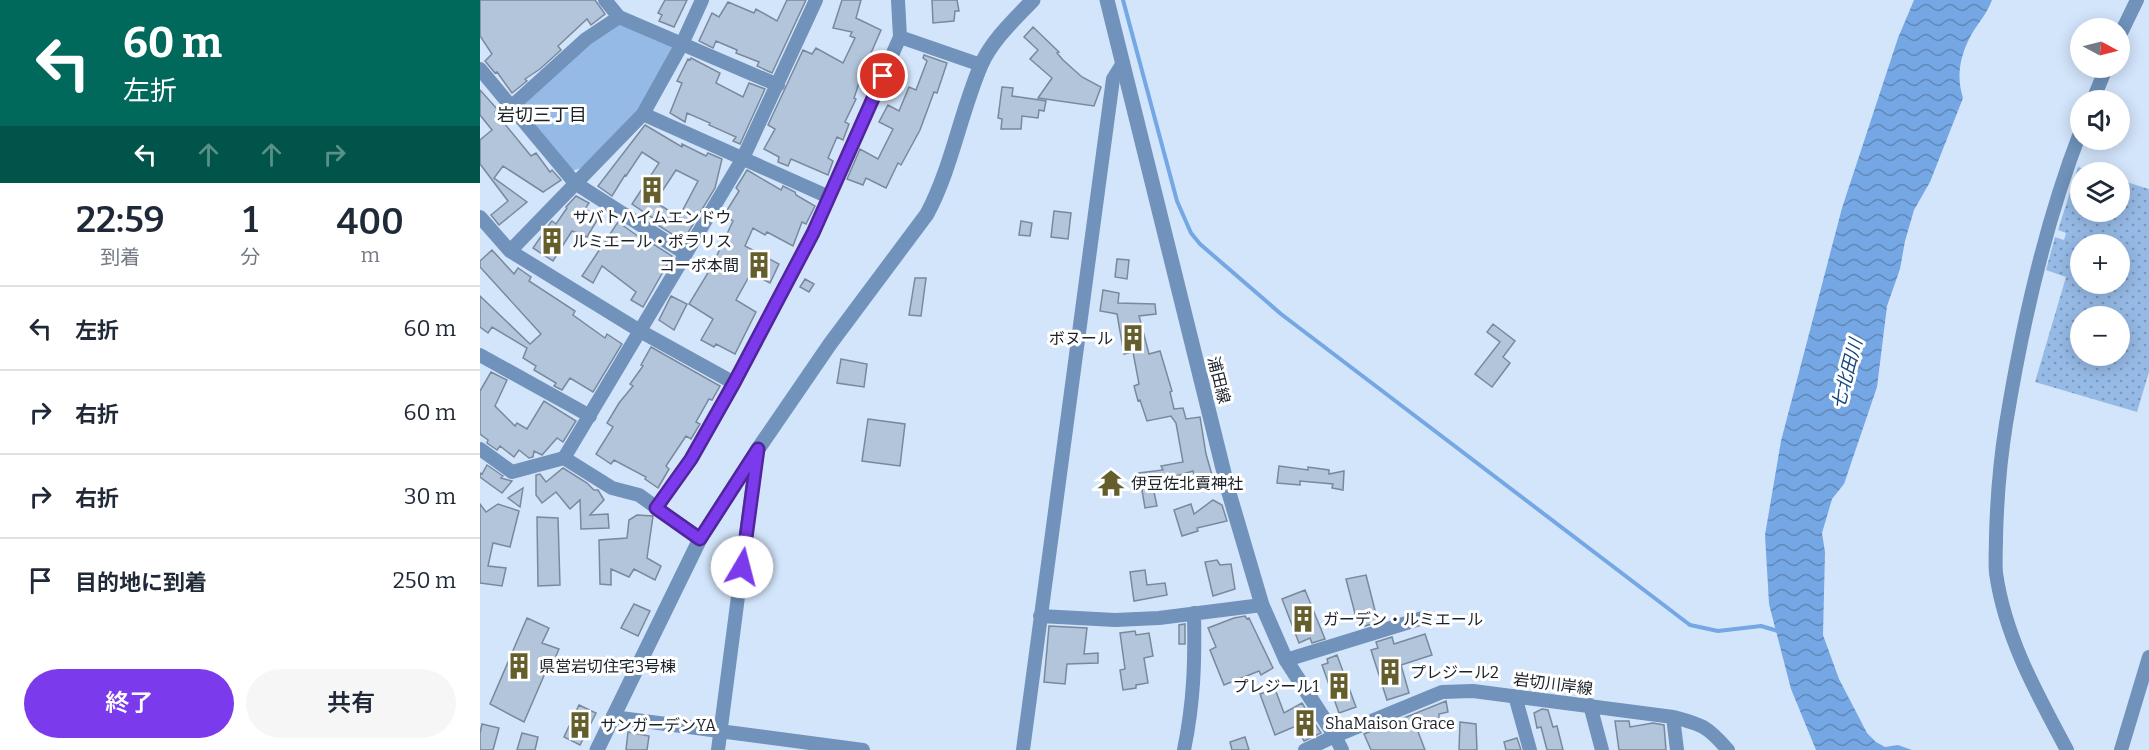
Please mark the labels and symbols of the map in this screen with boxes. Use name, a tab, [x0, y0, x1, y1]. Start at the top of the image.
north arrow	[2070, 18, 2130, 78]
pin	[857, 50, 908, 101]
district label: 岩切三丁目	[497, 104, 587, 126]
building icon: サバトハイムエンドウ	[637, 175, 667, 205]
place label: サバトハイムエンドウ	[572, 208, 732, 227]
building icon: ルミエール・ポラリス	[537, 226, 567, 256]
place label: ルミエール・ポラリス	[572, 232, 732, 251]
building icon: コーポ本間	[744, 250, 774, 280]
place label: コーポ本間	[659, 256, 739, 275]
building icon: ボヌール	[1118, 323, 1148, 353]
place label: ボヌール	[1049, 329, 1113, 348]
water label: 七北田川	[1827, 334, 1867, 412]
street label: 浦田線	[1204, 354, 1234, 406]
temple icon: 伊豆佐北賣神社	[1096, 468, 1126, 498]
place label: 伊豆佐北賣神社	[1131, 474, 1243, 493]
position arrow	[710, 535, 774, 599]
building icon: ガーデン・ルミエール	[1288, 604, 1318, 634]
place label: ガーデン・ルミエール	[1323, 610, 1483, 629]
building icon: 県営岩切住宅3号棟	[504, 651, 534, 681]
place label: 県営岩切住宅3号棟	[539, 657, 676, 676]
building icon: プレジール2	[1375, 657, 1405, 687]
place label: プレジール2	[1410, 663, 1499, 682]
street label: 岩切川岸線	[1512, 670, 1594, 698]
building icon: プレジール1	[1324, 671, 1354, 701]
place label: プレジール1	[1233, 677, 1320, 696]
building icon: ShaMaison Grace	[1290, 708, 1320, 738]
building icon: サンガーデンYA	[565, 710, 595, 740]
place label: ShaMaison Grace	[1325, 714, 1455, 733]
place label: サンガーデンYA	[600, 716, 717, 735]

